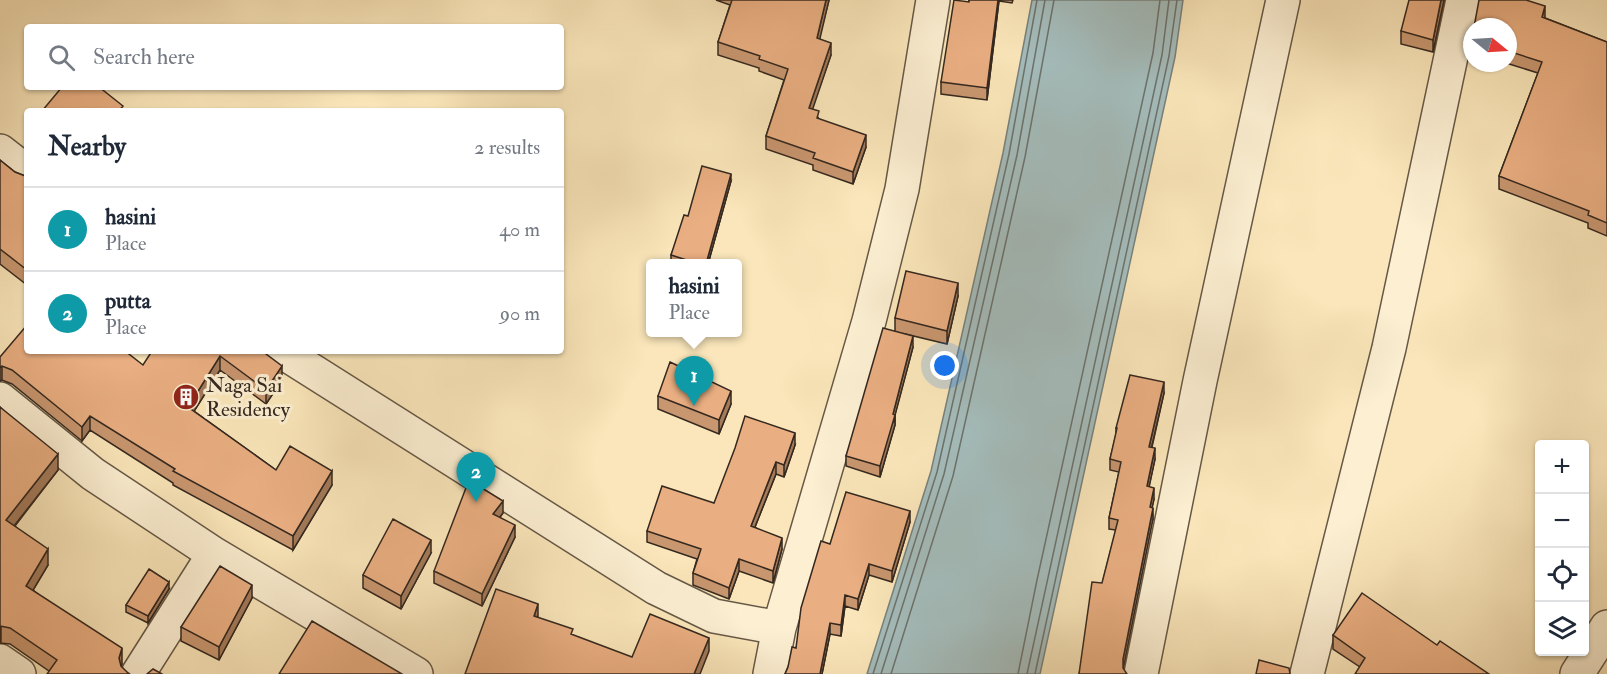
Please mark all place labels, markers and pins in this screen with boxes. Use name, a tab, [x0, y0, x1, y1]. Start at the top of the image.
pin: 1	[674, 356, 714, 406]
place label: Naga Sai Residency	[206, 372, 291, 423]
building icon: Naga Sai Residency	[171, 382, 201, 412]
pin: 2	[456, 452, 496, 502]

